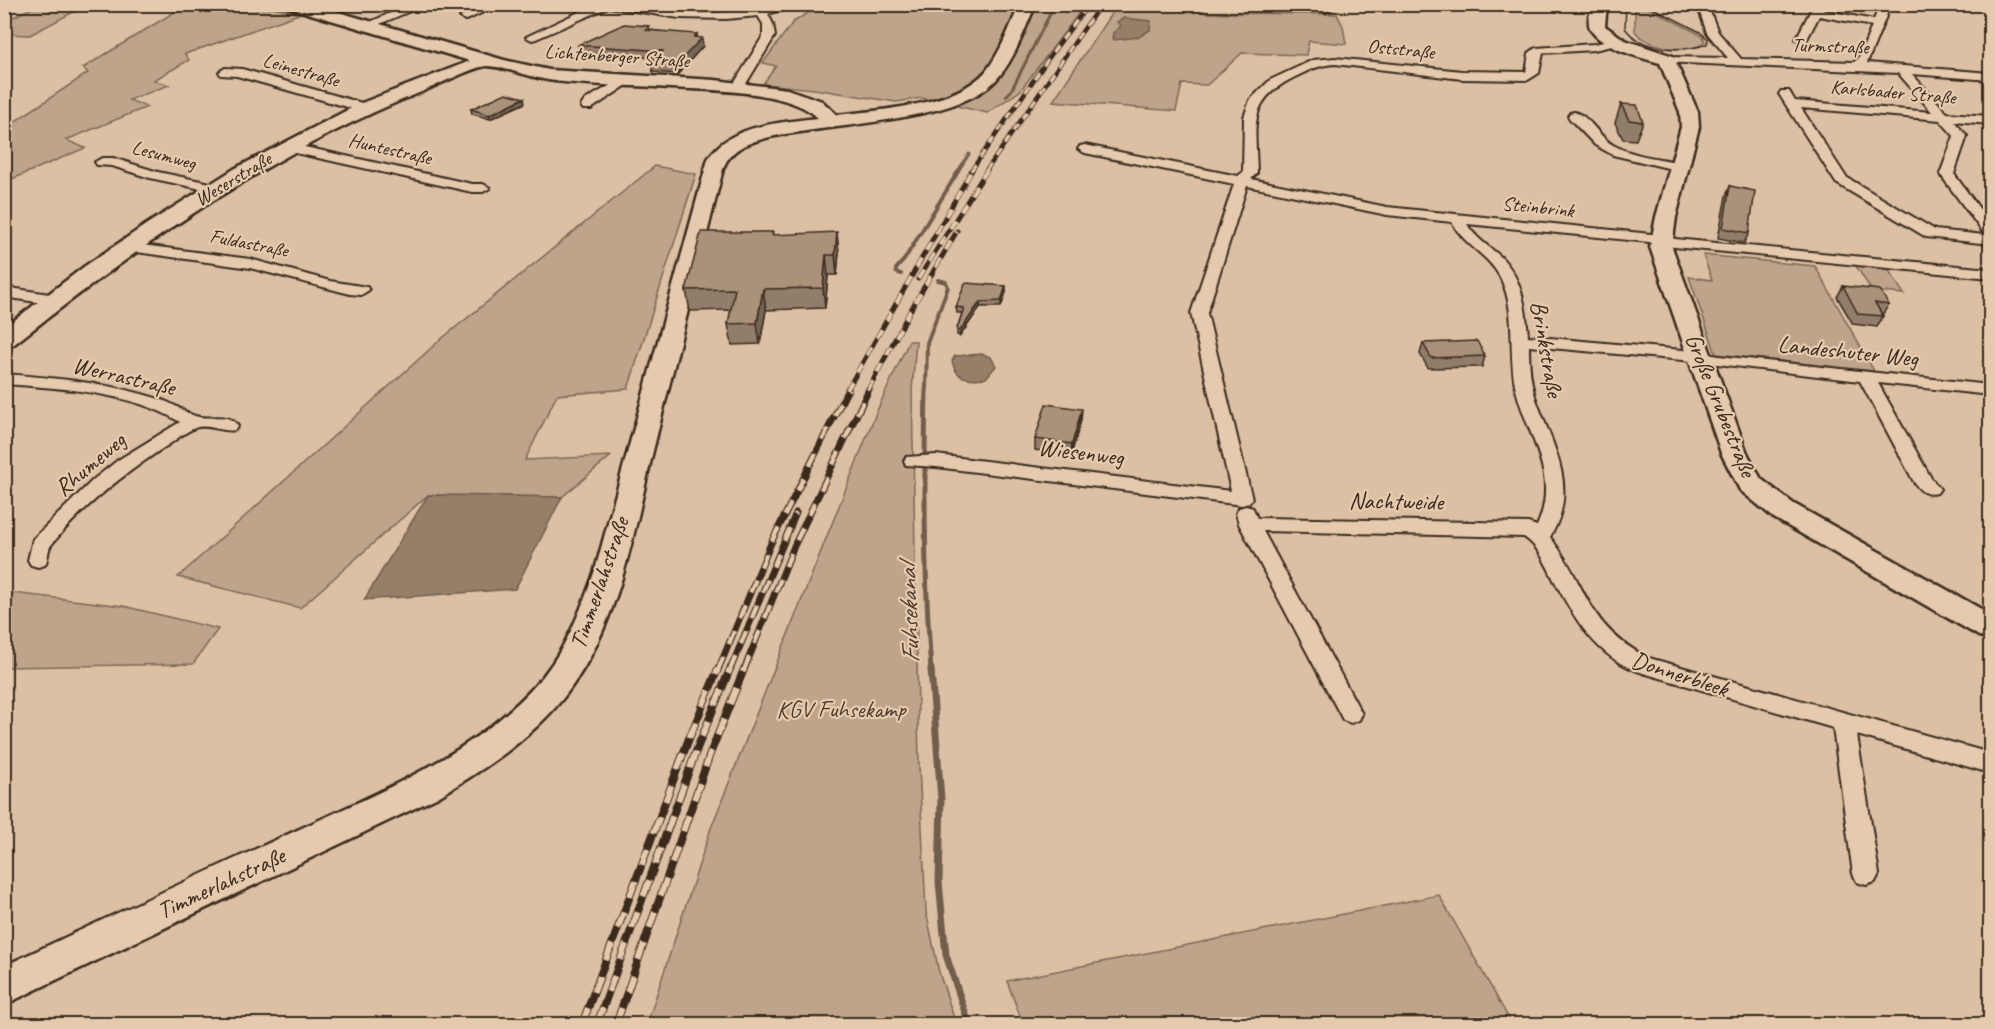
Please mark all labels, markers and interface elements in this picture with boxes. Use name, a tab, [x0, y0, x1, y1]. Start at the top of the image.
street label: Turmstraße	[1791, 32, 1871, 60]
street label: Oststraße	[1366, 33, 1437, 65]
street label: Lichtenberger Straße	[544, 38, 692, 74]
street label: Leinestraße	[260, 47, 343, 93]
street label: Karlsbader Straße	[1829, 74, 1958, 110]
street label: Huntestraße	[346, 127, 435, 171]
street label: Lesumweg	[129, 134, 200, 176]
street label: Weserstraße	[190, 146, 277, 212]
street label: Steinbrink	[1501, 191, 1577, 223]
street label: Fuldastraße	[208, 223, 292, 263]
street label: Brinkstraße	[1524, 299, 1571, 402]
street label: Große Grubestraße	[1679, 329, 1764, 483]
street label: Landeshuter Weg	[1776, 329, 1921, 373]
street label: Werrastraße	[70, 350, 180, 403]
street label: Rhumeweg	[48, 425, 133, 503]
street label: Wiesenweg	[1037, 432, 1127, 472]
street label: Nachtweide	[1349, 485, 1446, 517]
street label: Timmerlahstraße	[562, 511, 636, 653]
water label: Fuhsekanal	[890, 556, 927, 664]
street label: Donnerbleek	[1628, 644, 1734, 704]
park label: KGV Fuhsekamp	[777, 694, 907, 724]
street label: Timmerlahstraße	[152, 839, 292, 926]

